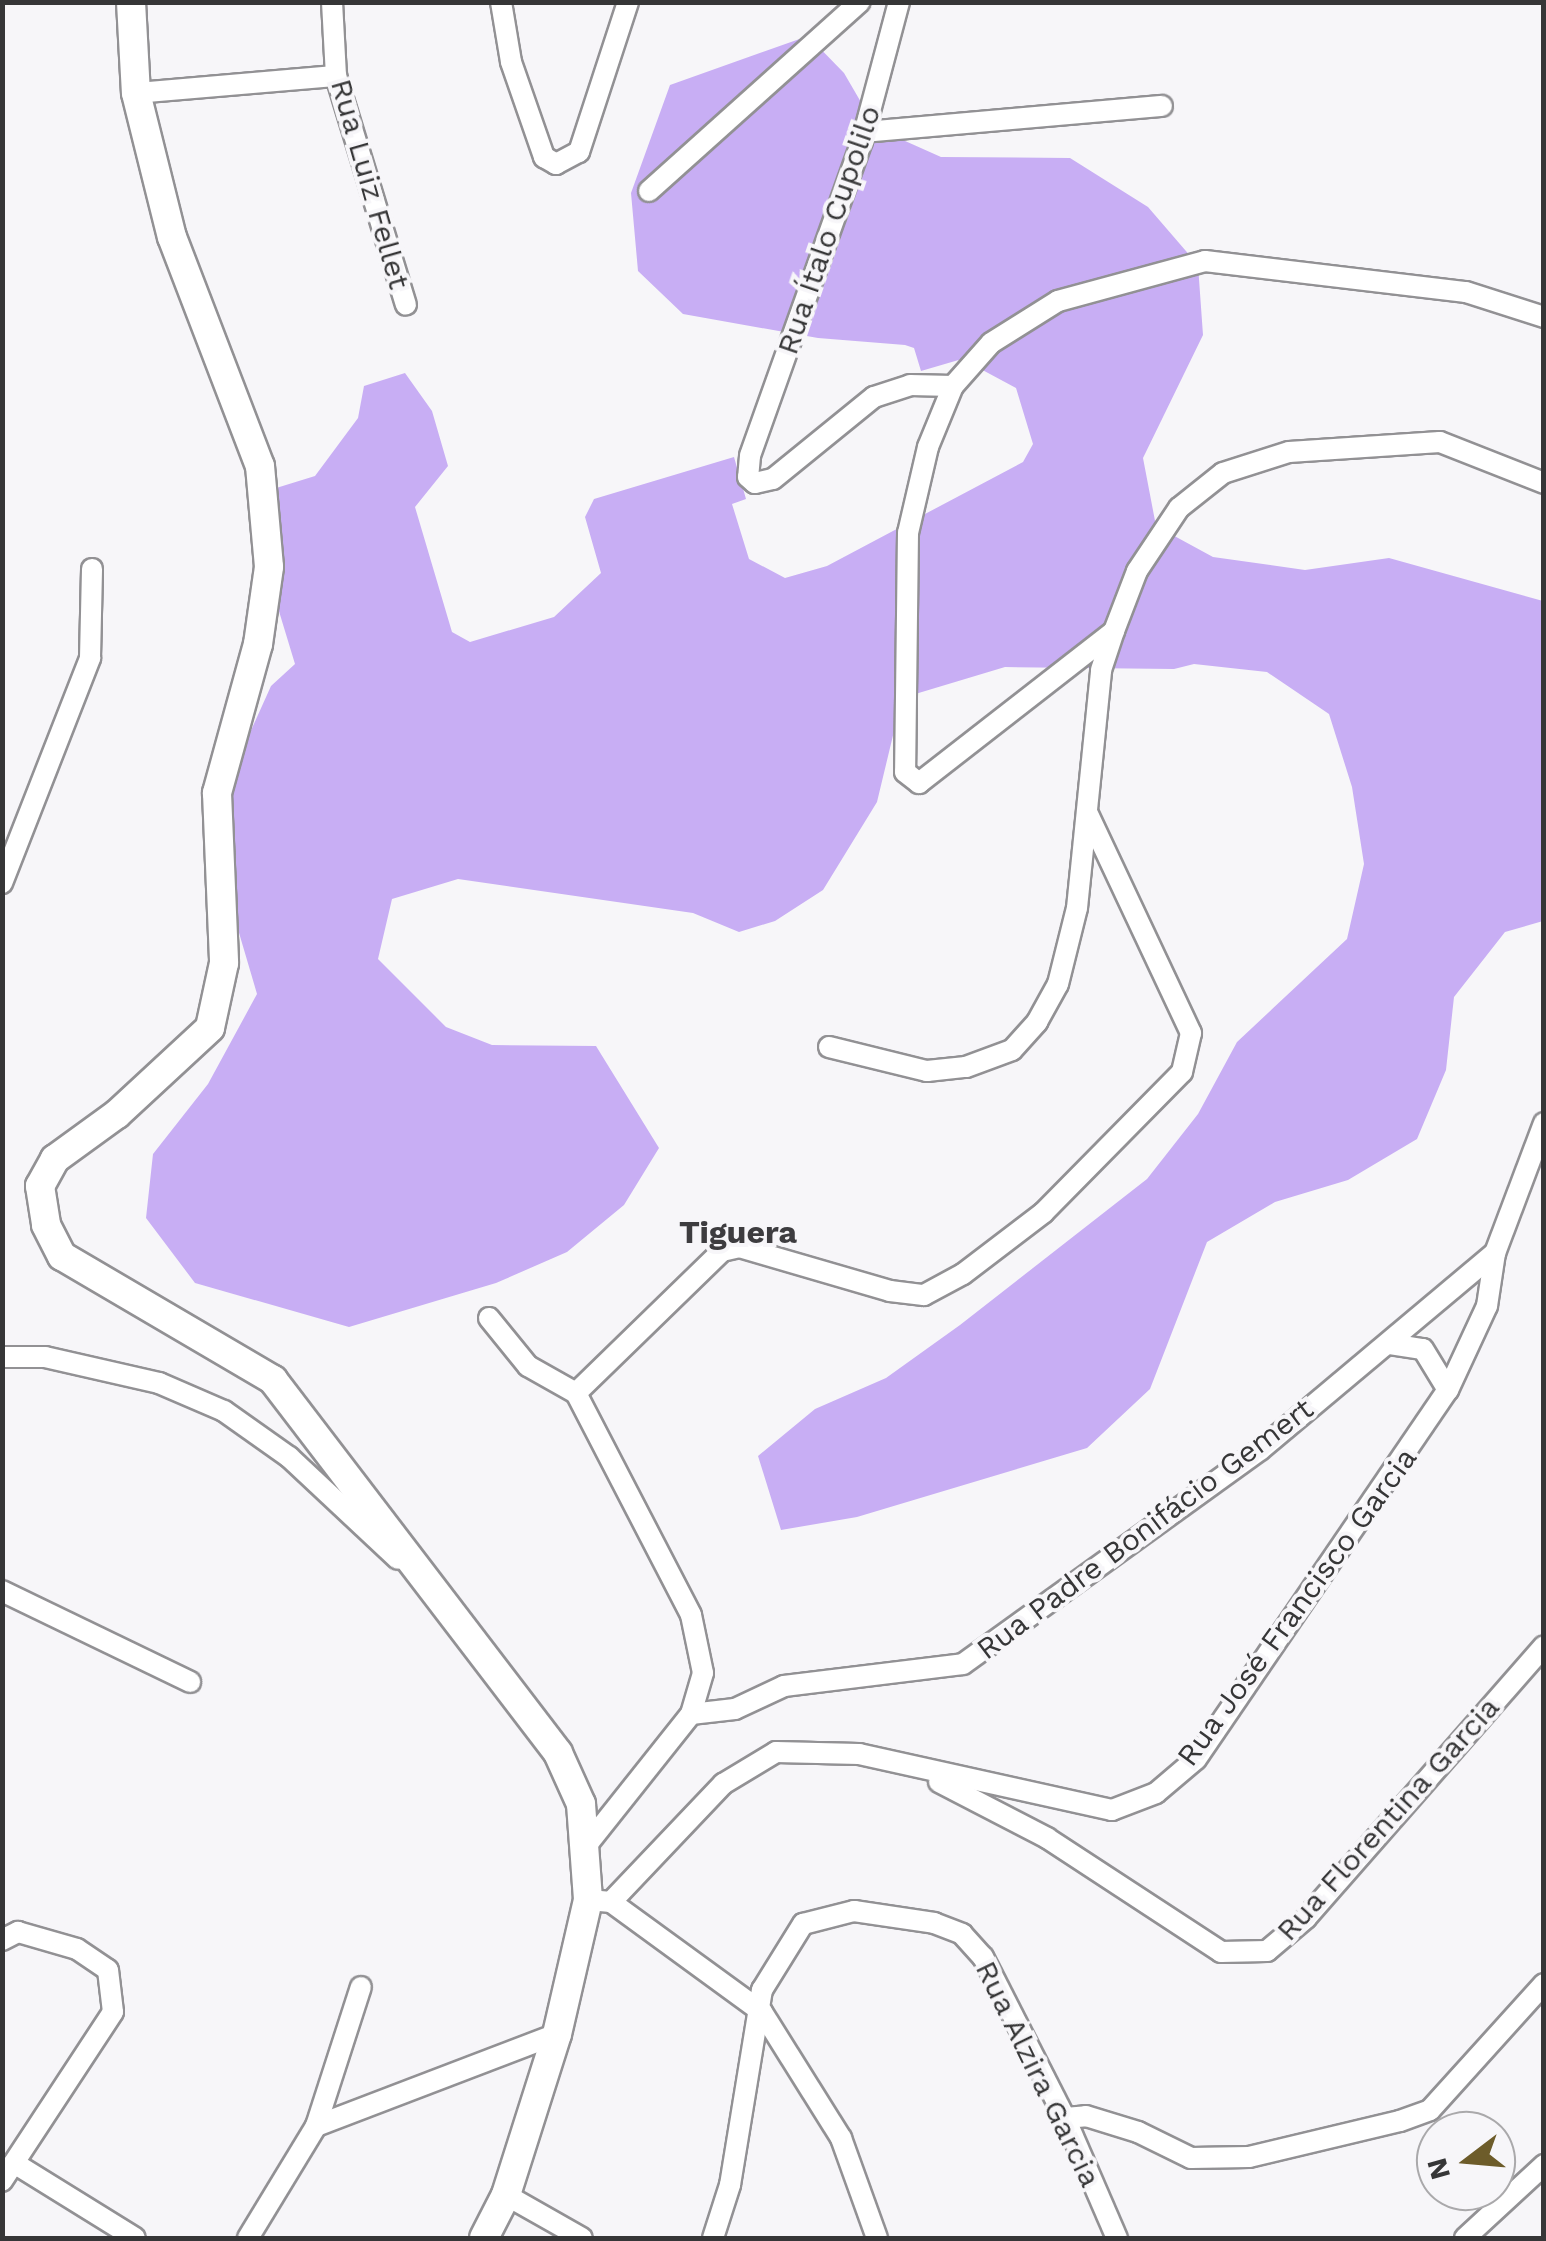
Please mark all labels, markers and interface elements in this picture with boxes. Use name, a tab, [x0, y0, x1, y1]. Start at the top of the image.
street label: Rua Luiz Fellet	[323, 75, 417, 293]
street label: Rua Ítalo Cupolilo	[769, 101, 889, 359]
district label: Tiguera	[679, 1213, 797, 1251]
street label: Rua Padre Bonifácio Gemert	[969, 1390, 1321, 1668]
street label: Rua José Francisco Garcia	[1169, 1440, 1425, 1774]
street label: Rua Florentina Garcia	[1269, 1689, 1507, 1949]
street label: Rua Alzira Garcia	[967, 1954, 1109, 2194]
north arrow	[1416, 2111, 1516, 2211]
text: N	[1420, 2154, 1457, 2183]

